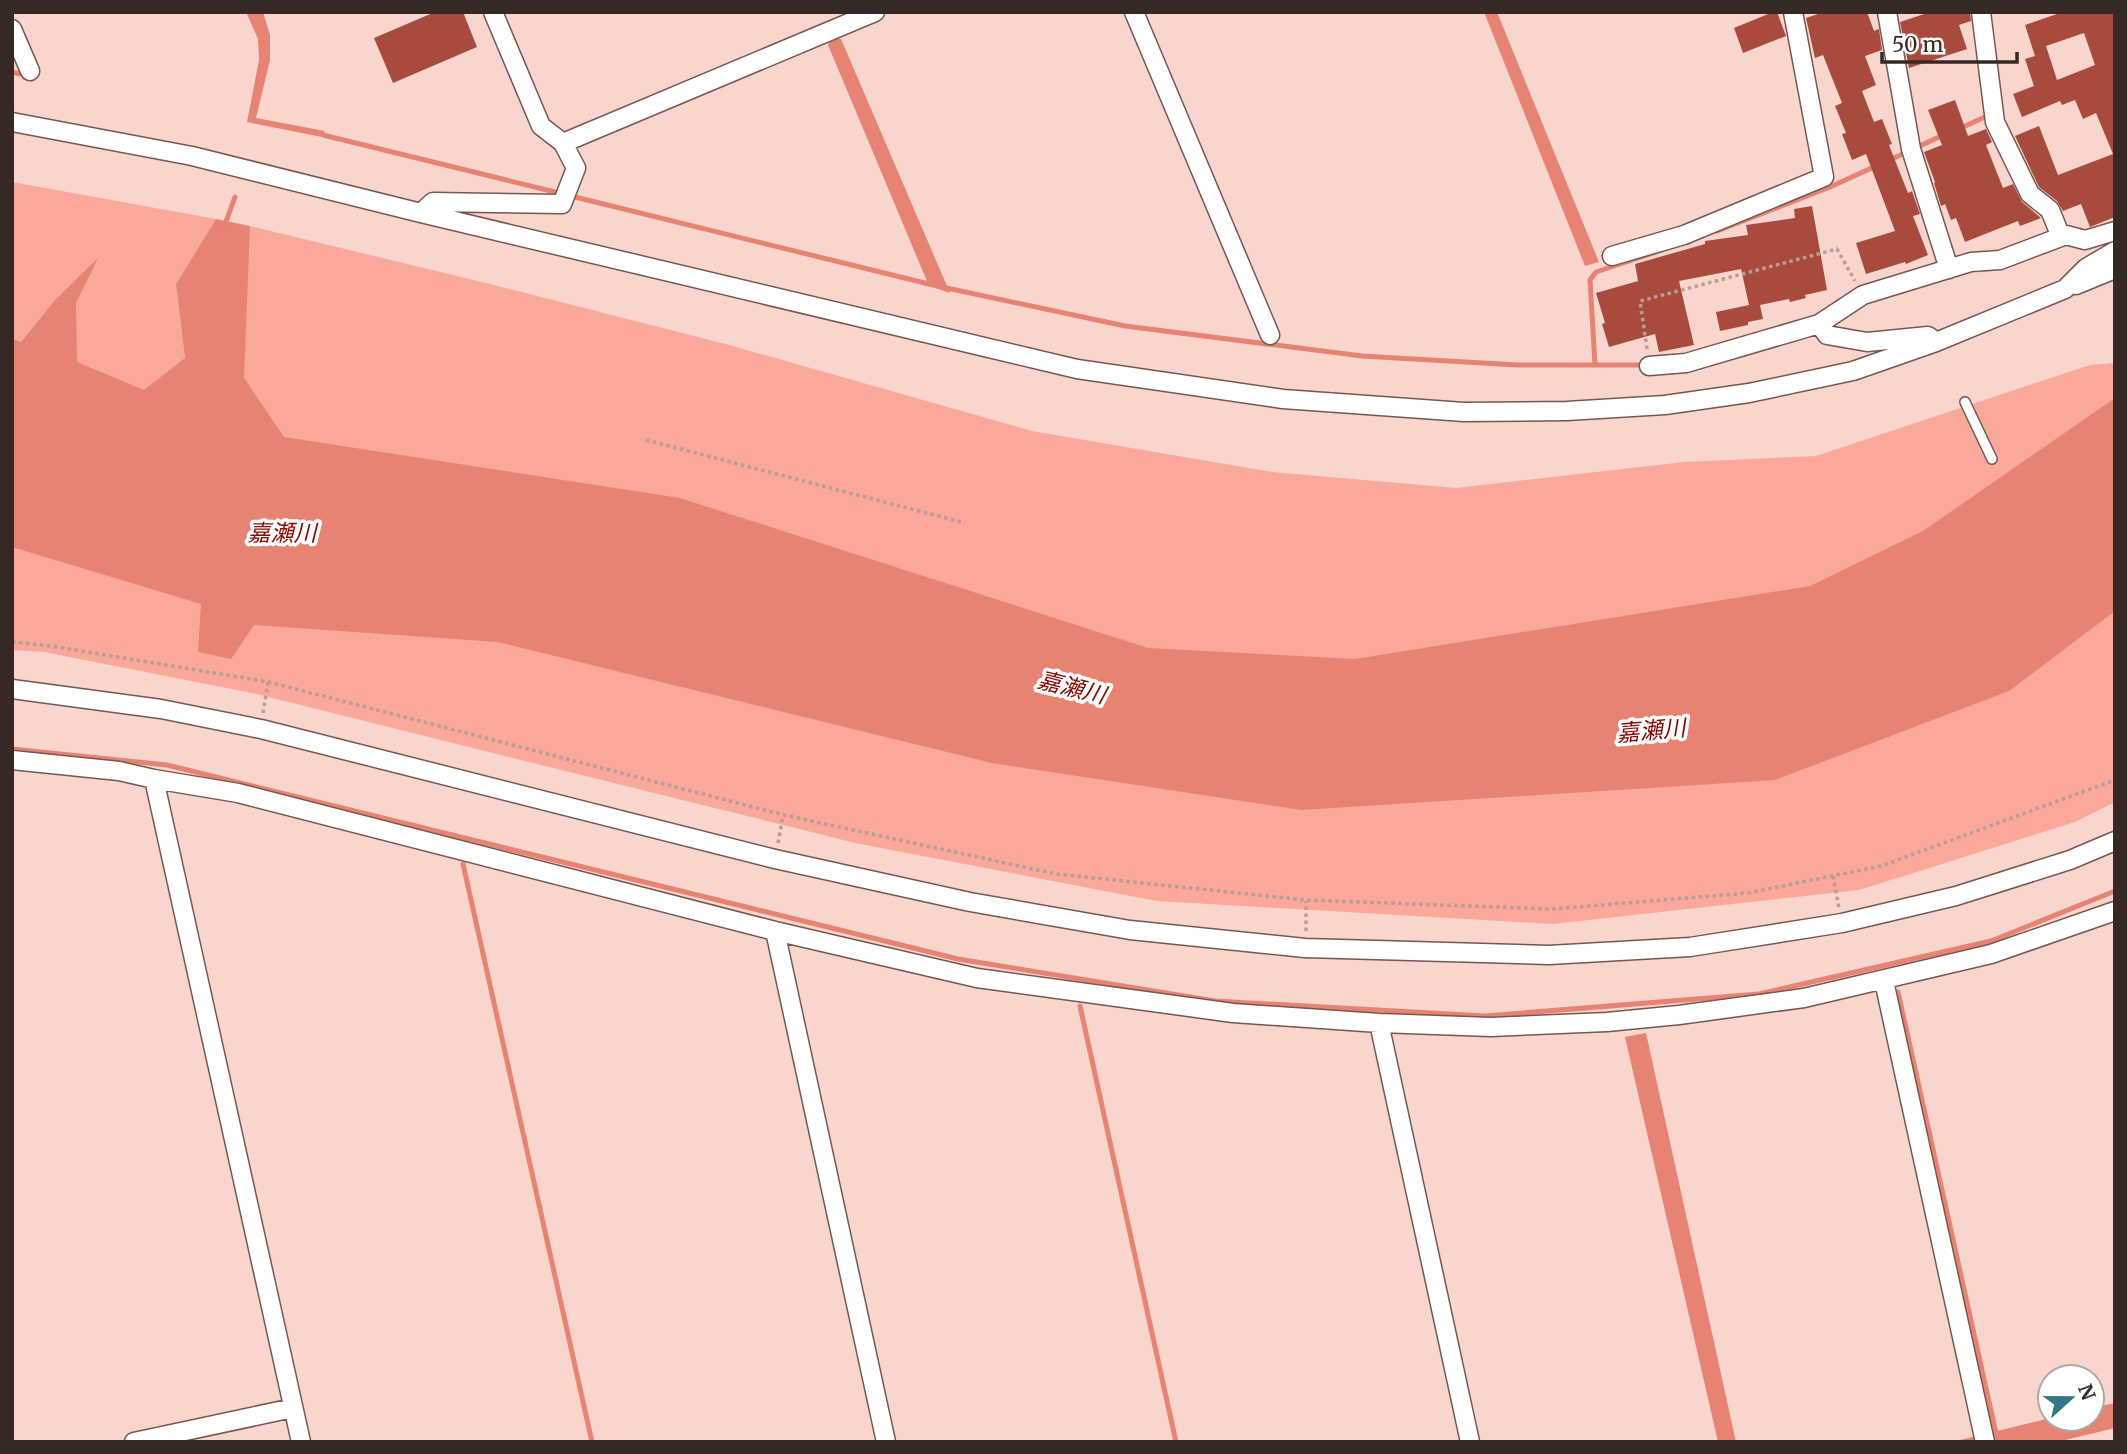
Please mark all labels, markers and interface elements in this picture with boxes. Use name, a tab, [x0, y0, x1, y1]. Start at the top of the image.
scale bar	[1882, 21, 2017, 65]
text: 50 m	[1892, 31, 1943, 58]
water label: 嘉瀬川	[248, 518, 320, 547]
water label: 嘉瀬川	[1035, 665, 1112, 710]
water label: 嘉瀬川	[1615, 712, 1690, 747]
north arrow	[2036, 1363, 2106, 1433]
text: N	[2073, 1381, 2101, 1403]

